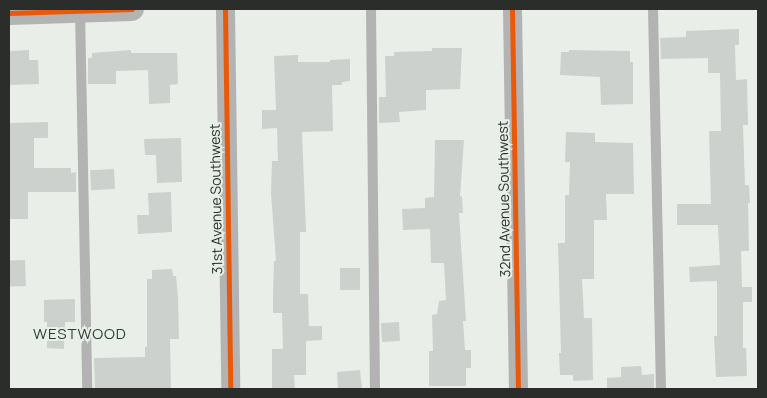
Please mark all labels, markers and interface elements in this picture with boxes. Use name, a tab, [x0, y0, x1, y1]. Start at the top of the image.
street label: 32nd Avenue Southwest	[494, 121, 514, 277]
street label: 31st Avenue Southwest	[206, 124, 226, 274]
district label: WESTWOOD	[32, 325, 128, 343]

